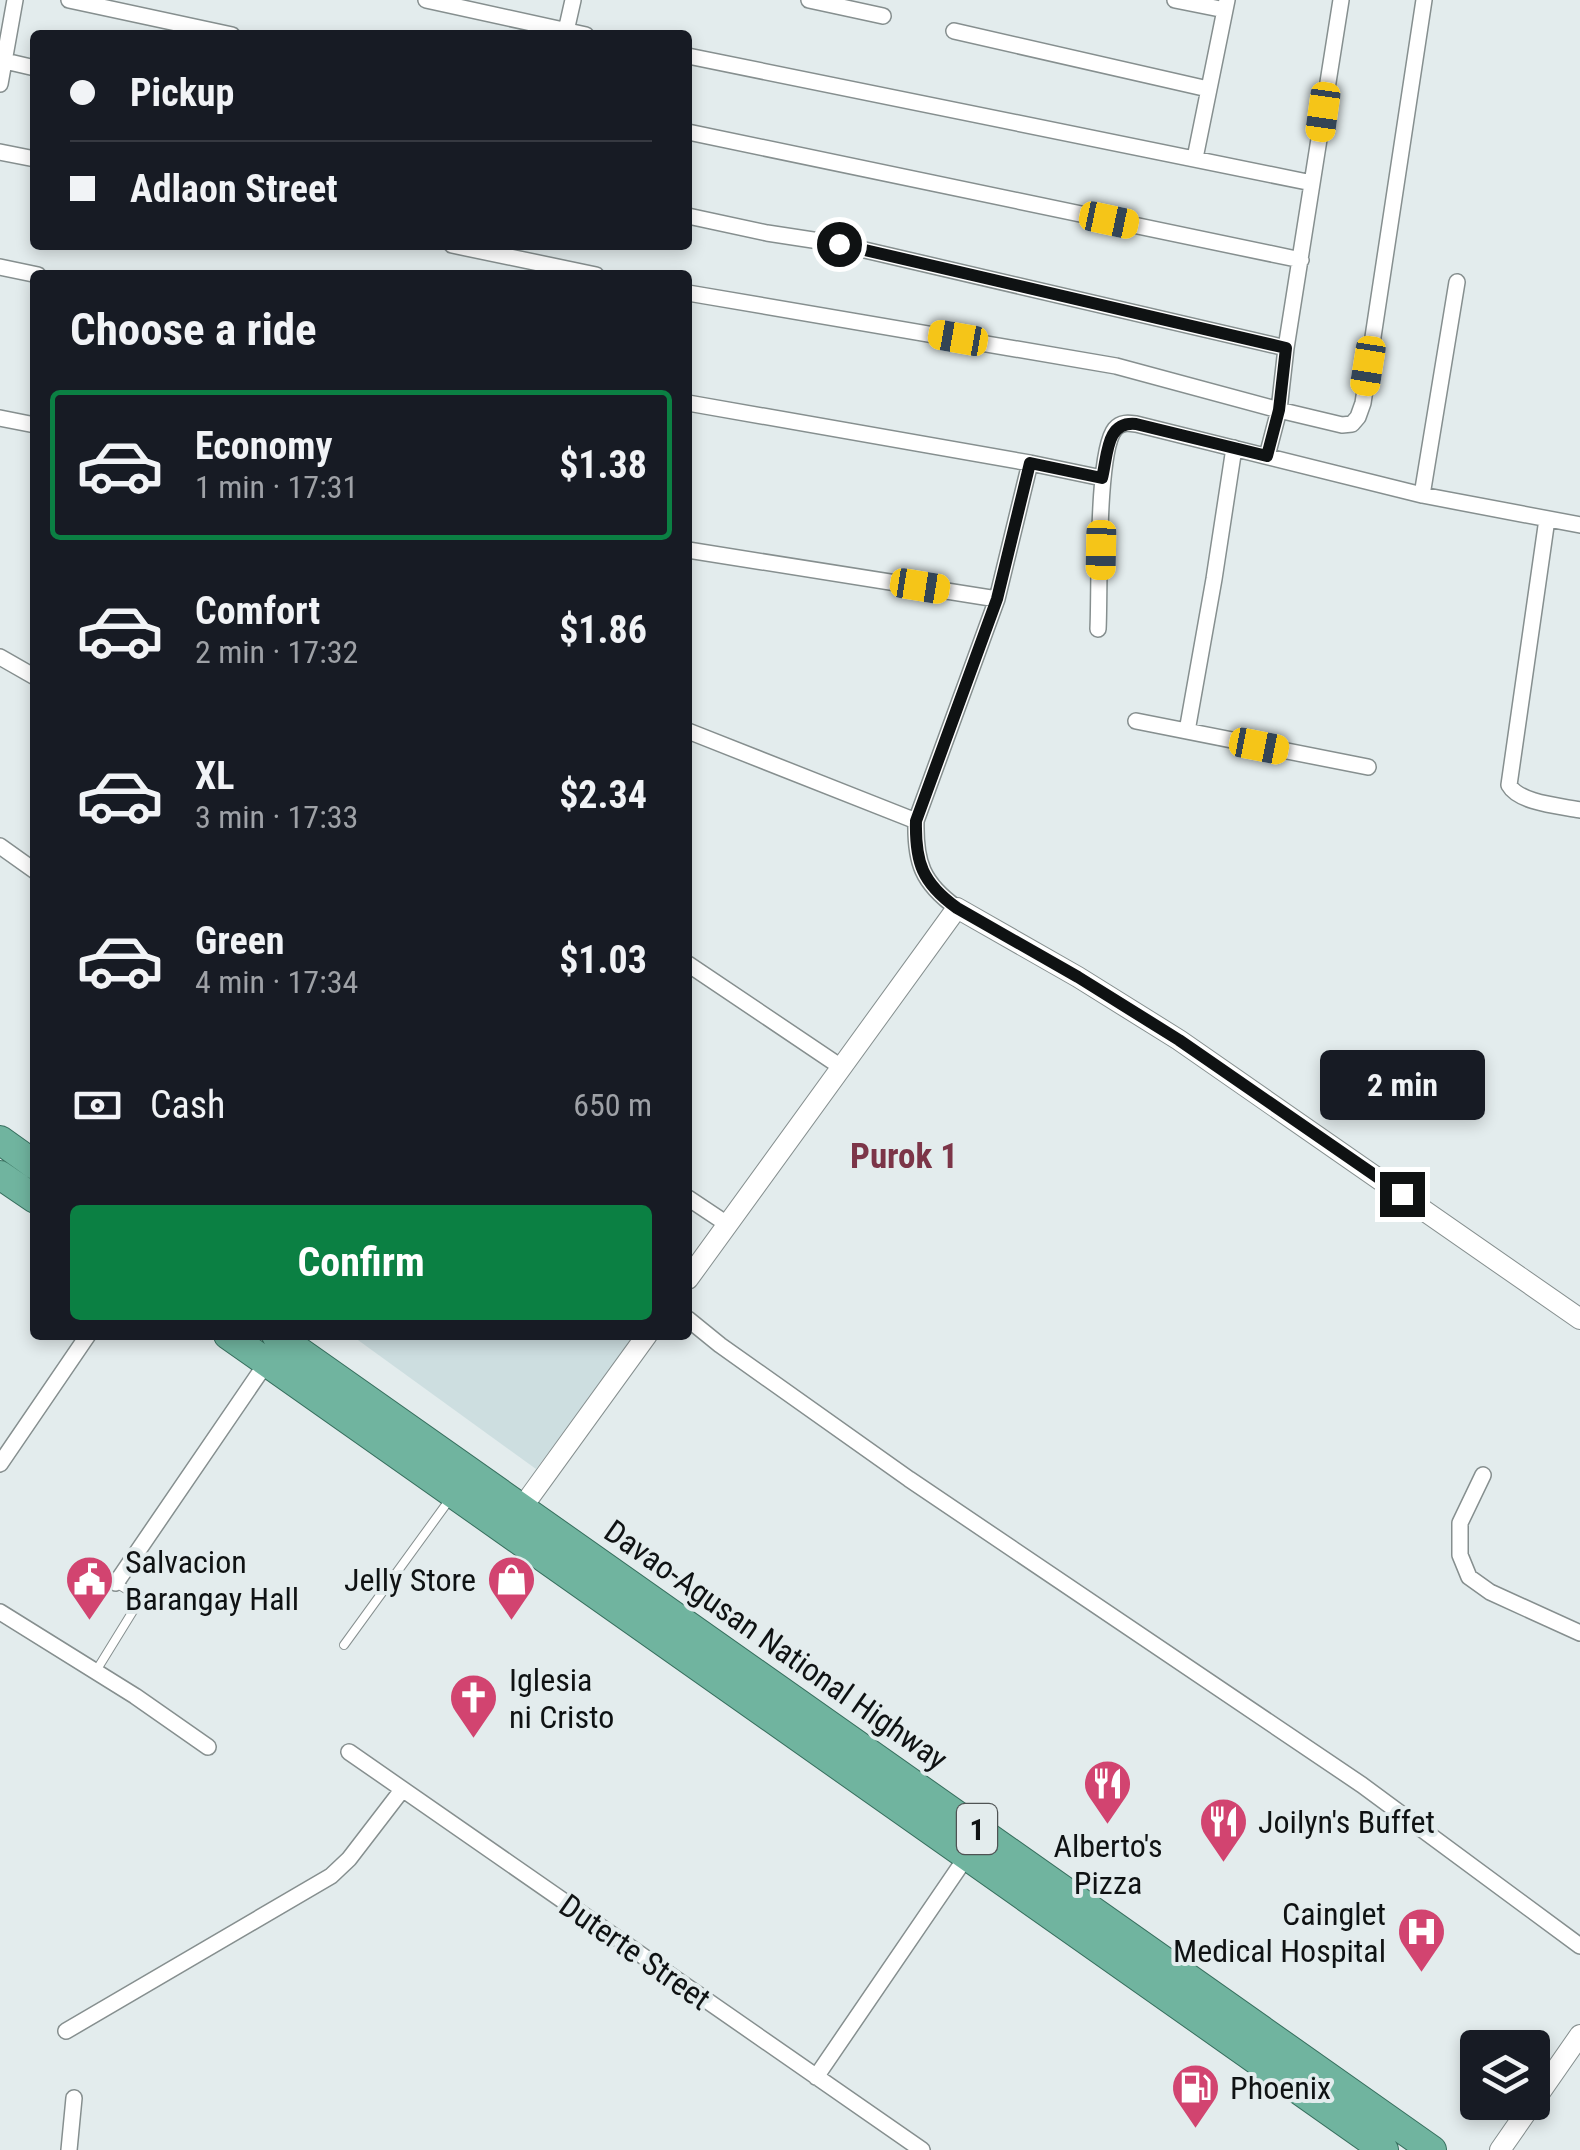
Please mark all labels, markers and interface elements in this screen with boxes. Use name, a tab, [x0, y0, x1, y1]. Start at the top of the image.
text: Pickup	[130, 71, 234, 115]
car	[1304, 80, 1342, 144]
text: Adlaon Street	[130, 167, 338, 211]
car	[1077, 199, 1141, 241]
route start	[817, 222, 862, 267]
text: Choose a ride	[70, 303, 317, 356]
car	[926, 318, 990, 358]
car	[1348, 334, 1388, 398]
icon: car	[75, 420, 165, 510]
text: Economy	[195, 424, 332, 468]
text: $1.38	[559, 443, 647, 487]
text: 1 min · 17:31	[195, 468, 358, 506]
car	[1085, 520, 1117, 580]
car	[888, 566, 952, 606]
icon: car	[75, 585, 165, 675]
text: Comfort	[195, 589, 320, 633]
text: $1.86	[559, 608, 647, 652]
text: 2 min · 17:32	[195, 633, 358, 671]
car	[1227, 726, 1291, 766]
icon: car	[75, 750, 165, 840]
text: XL	[195, 754, 234, 798]
text: $2.34	[559, 773, 647, 817]
text: 3 min · 17:33	[195, 798, 358, 836]
icon: car	[75, 915, 165, 1005]
text: Green	[195, 919, 285, 963]
text: $1.03	[559, 938, 647, 982]
text: 4 min · 17:34	[195, 963, 358, 1001]
callout: 2 min	[1320, 1049, 1484, 1119]
text: 2 min	[1367, 1066, 1438, 1104]
icon: cash	[70, 1078, 125, 1133]
text: Cash	[150, 1083, 225, 1127]
text: 650 m	[573, 1086, 652, 1124]
district label: Purok 1	[850, 1136, 958, 1177]
route end	[1380, 1172, 1425, 1217]
button: Confirm	[70, 1205, 652, 1320]
street label: Davao-Agusan National Highway	[597, 1512, 955, 1778]
place label: Salvacion Barangay Hall	[125, 1543, 299, 1618]
public building icon: Salvacion Barangay Hall	[64, 1554, 116, 1622]
shop icon: Jelly Store	[485, 1554, 537, 1622]
place label: Jelly Store	[344, 1561, 476, 1599]
place label: Iglesia ni Cristo	[509, 1661, 614, 1736]
church icon: Iglesia ni Cristo	[448, 1672, 500, 1740]
restaurant icon: Alberto's Pizza	[1082, 1758, 1134, 1826]
restaurant icon: Joilyn's Buffet	[1197, 1796, 1249, 1864]
place label: Joilyn's Buffet	[1258, 1803, 1435, 1841]
road number: 1	[957, 1804, 997, 1854]
place label: Alberto's Pizza	[1053, 1827, 1163, 1902]
street label: Duterte Street	[552, 1886, 718, 2018]
place label: Cainglet Medical Hospital	[1173, 1895, 1386, 1970]
hospital icon: Cainglet Medical Hospital	[1395, 1906, 1447, 1974]
map controls	[1460, 2030, 1550, 2120]
button: layers	[1460, 2030, 1550, 2120]
fuel station icon: Phoenix	[1169, 2062, 1221, 2130]
place label: Phoenix	[1230, 2069, 1331, 2107]

